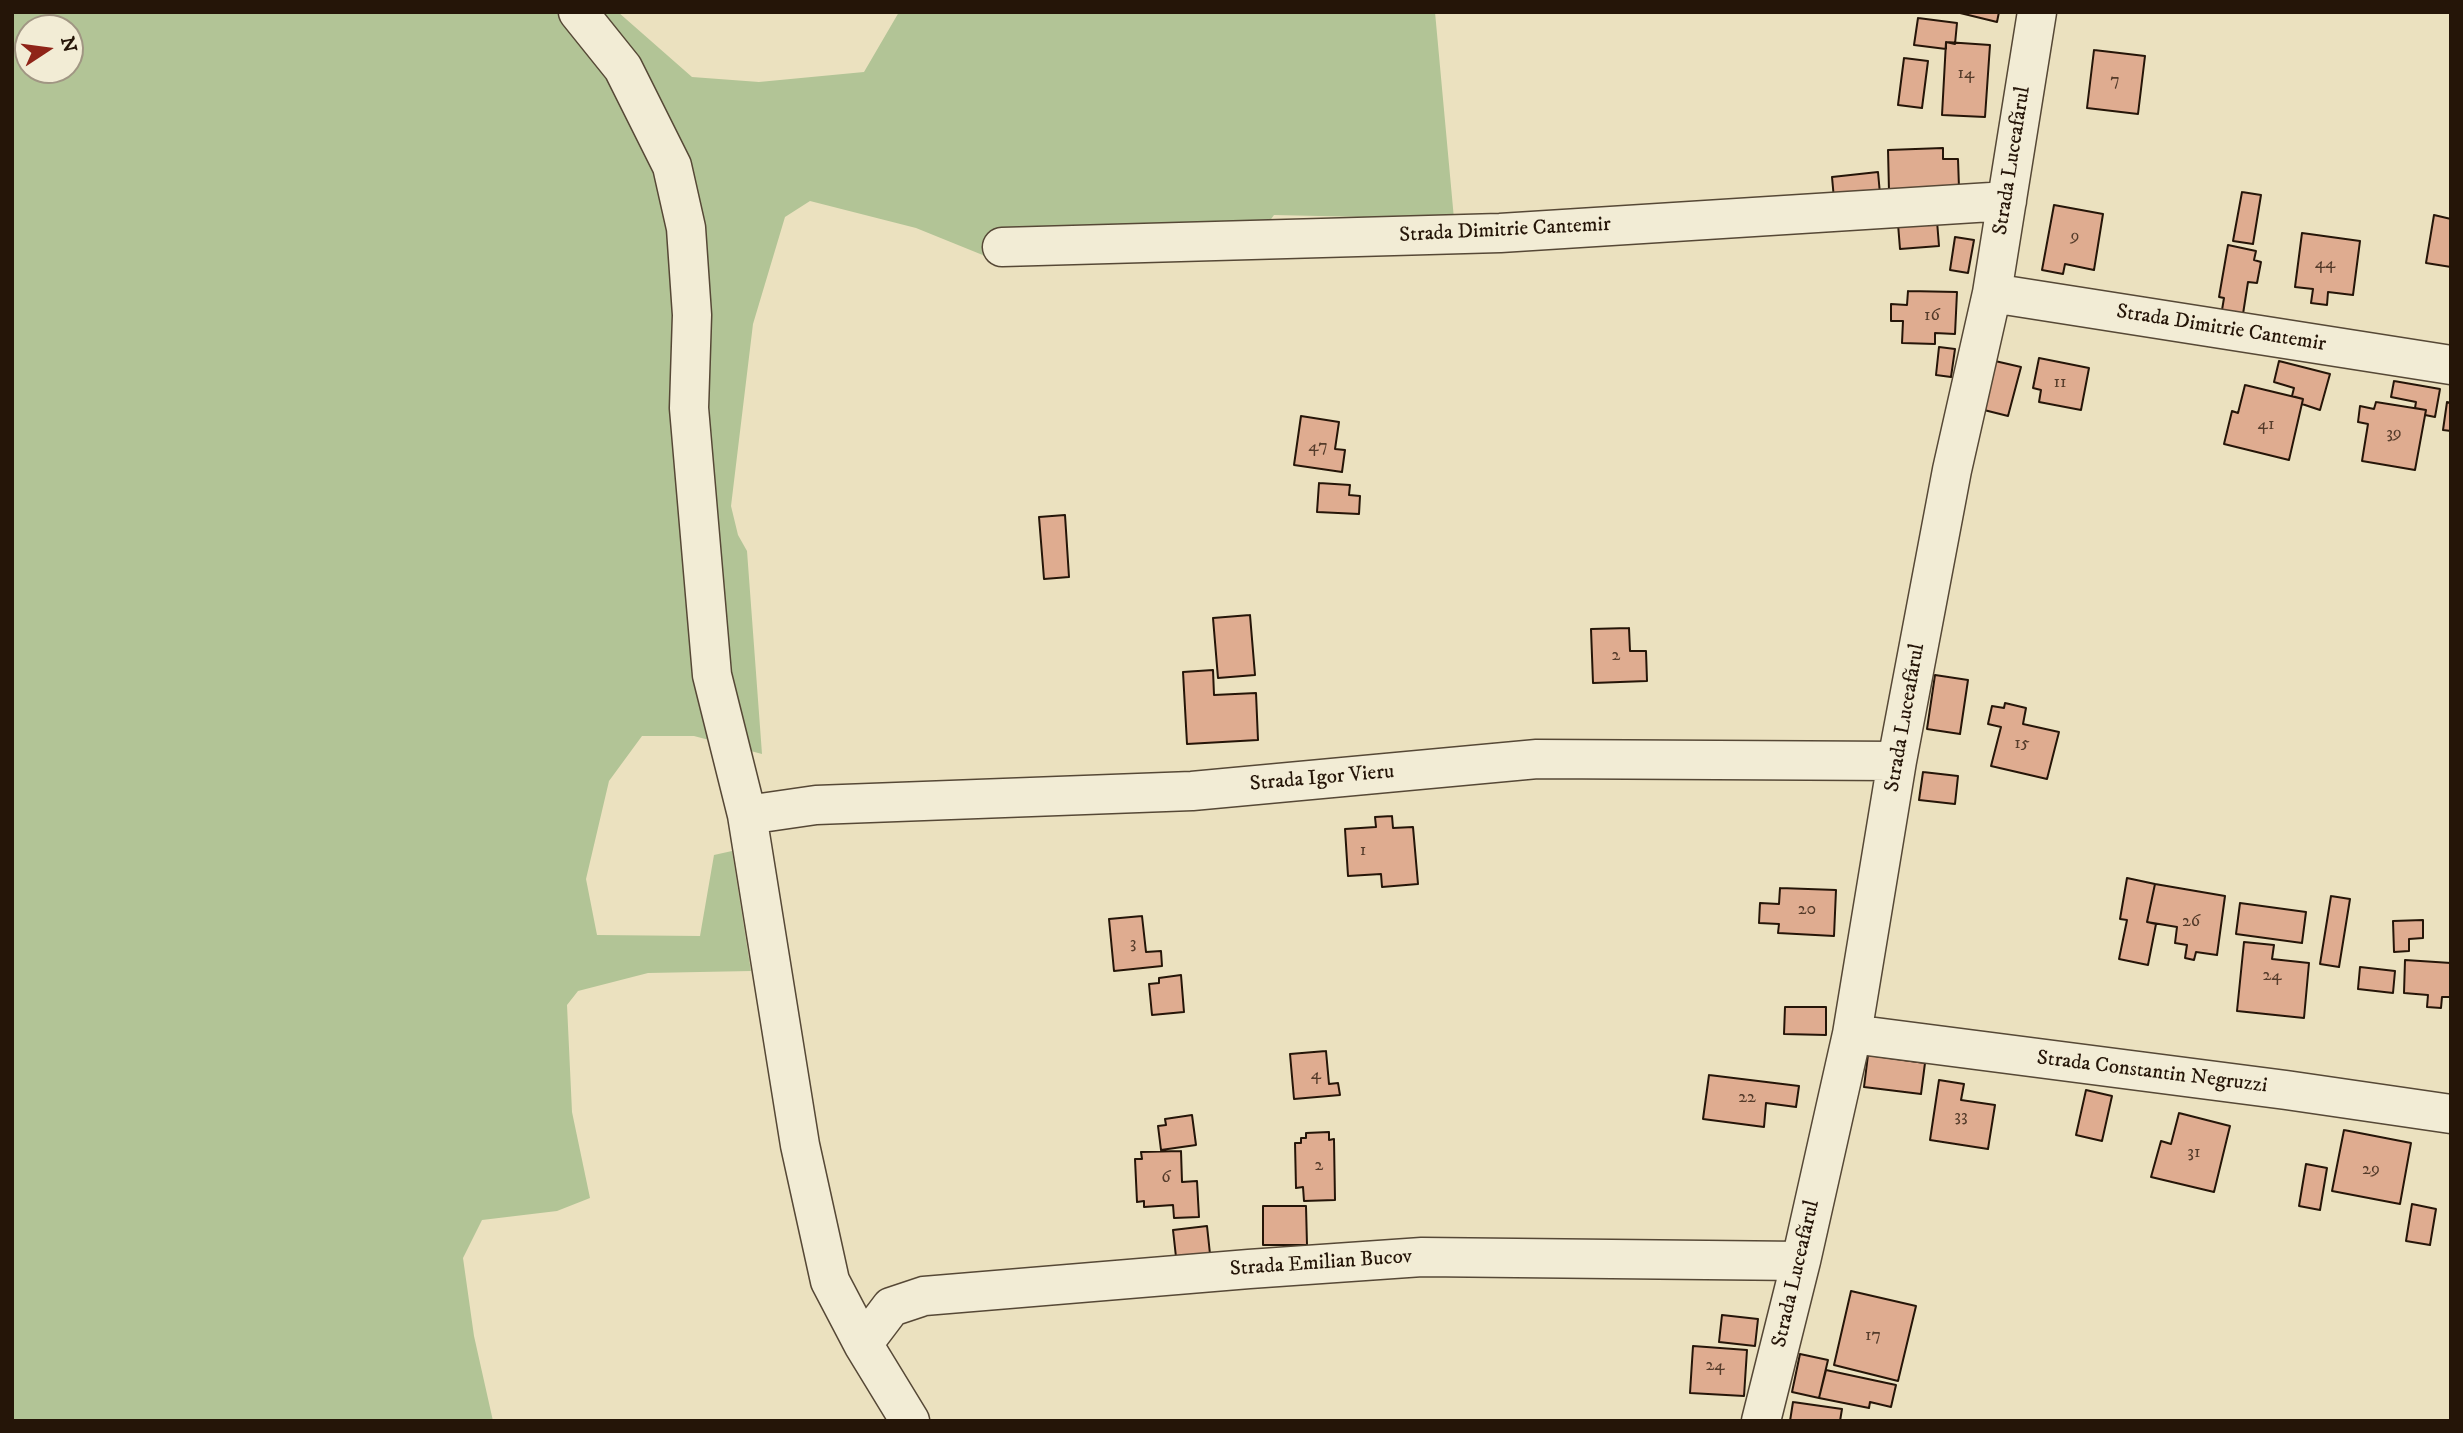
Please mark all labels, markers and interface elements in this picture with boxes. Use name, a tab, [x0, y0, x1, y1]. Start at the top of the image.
north arrow	[14, 14, 84, 84]
text: N	[55, 34, 81, 55]
house number: 14	[1958, 63, 1974, 85]
house number: 7	[2110, 70, 2120, 92]
street label: Strada Luceafărul	[1989, 85, 2037, 237]
street label: Strada Dimitrie Cantemir	[1399, 213, 1611, 249]
house number: 9	[2071, 226, 2079, 248]
house number: 44	[2315, 253, 2335, 275]
street label: Strada Dimitrie Cantemir	[2114, 300, 2328, 358]
house number: 16	[1924, 305, 1940, 327]
house number: 11	[2053, 372, 2067, 394]
house number: 41	[2258, 414, 2274, 436]
house number: 39	[2386, 423, 2402, 445]
house number: 47	[1308, 436, 1328, 458]
street label: Strada Luceafărul	[1881, 642, 1931, 794]
house number: 2	[1612, 645, 1620, 667]
house number: 15	[2014, 733, 2030, 755]
street label: Strada Igor Vieru	[1249, 760, 1395, 798]
house number: 1	[1360, 840, 1366, 862]
house number: 20	[1798, 899, 1816, 921]
house number: 26	[2182, 911, 2200, 933]
house number: 3	[1130, 933, 1136, 955]
house number: 24	[2262, 965, 2282, 987]
street label: Strada Constantin Negruzzi	[2035, 1046, 2269, 1100]
house number: 4	[1311, 1064, 1321, 1086]
house number: 22	[1738, 1087, 1756, 1109]
house number: 33	[1954, 1106, 1968, 1128]
house number: 31	[2187, 1142, 2201, 1164]
house number: 2	[1315, 1155, 1323, 1177]
house number: 29	[2362, 1159, 2380, 1181]
house number: 6	[1161, 1167, 1171, 1189]
street label: Strada Luceafărul	[1768, 1198, 1826, 1350]
street label: Strada Emilian Bucov	[1229, 1245, 1413, 1283]
house number: 17	[1865, 1325, 1881, 1347]
house number: 24	[1705, 1355, 1725, 1377]

